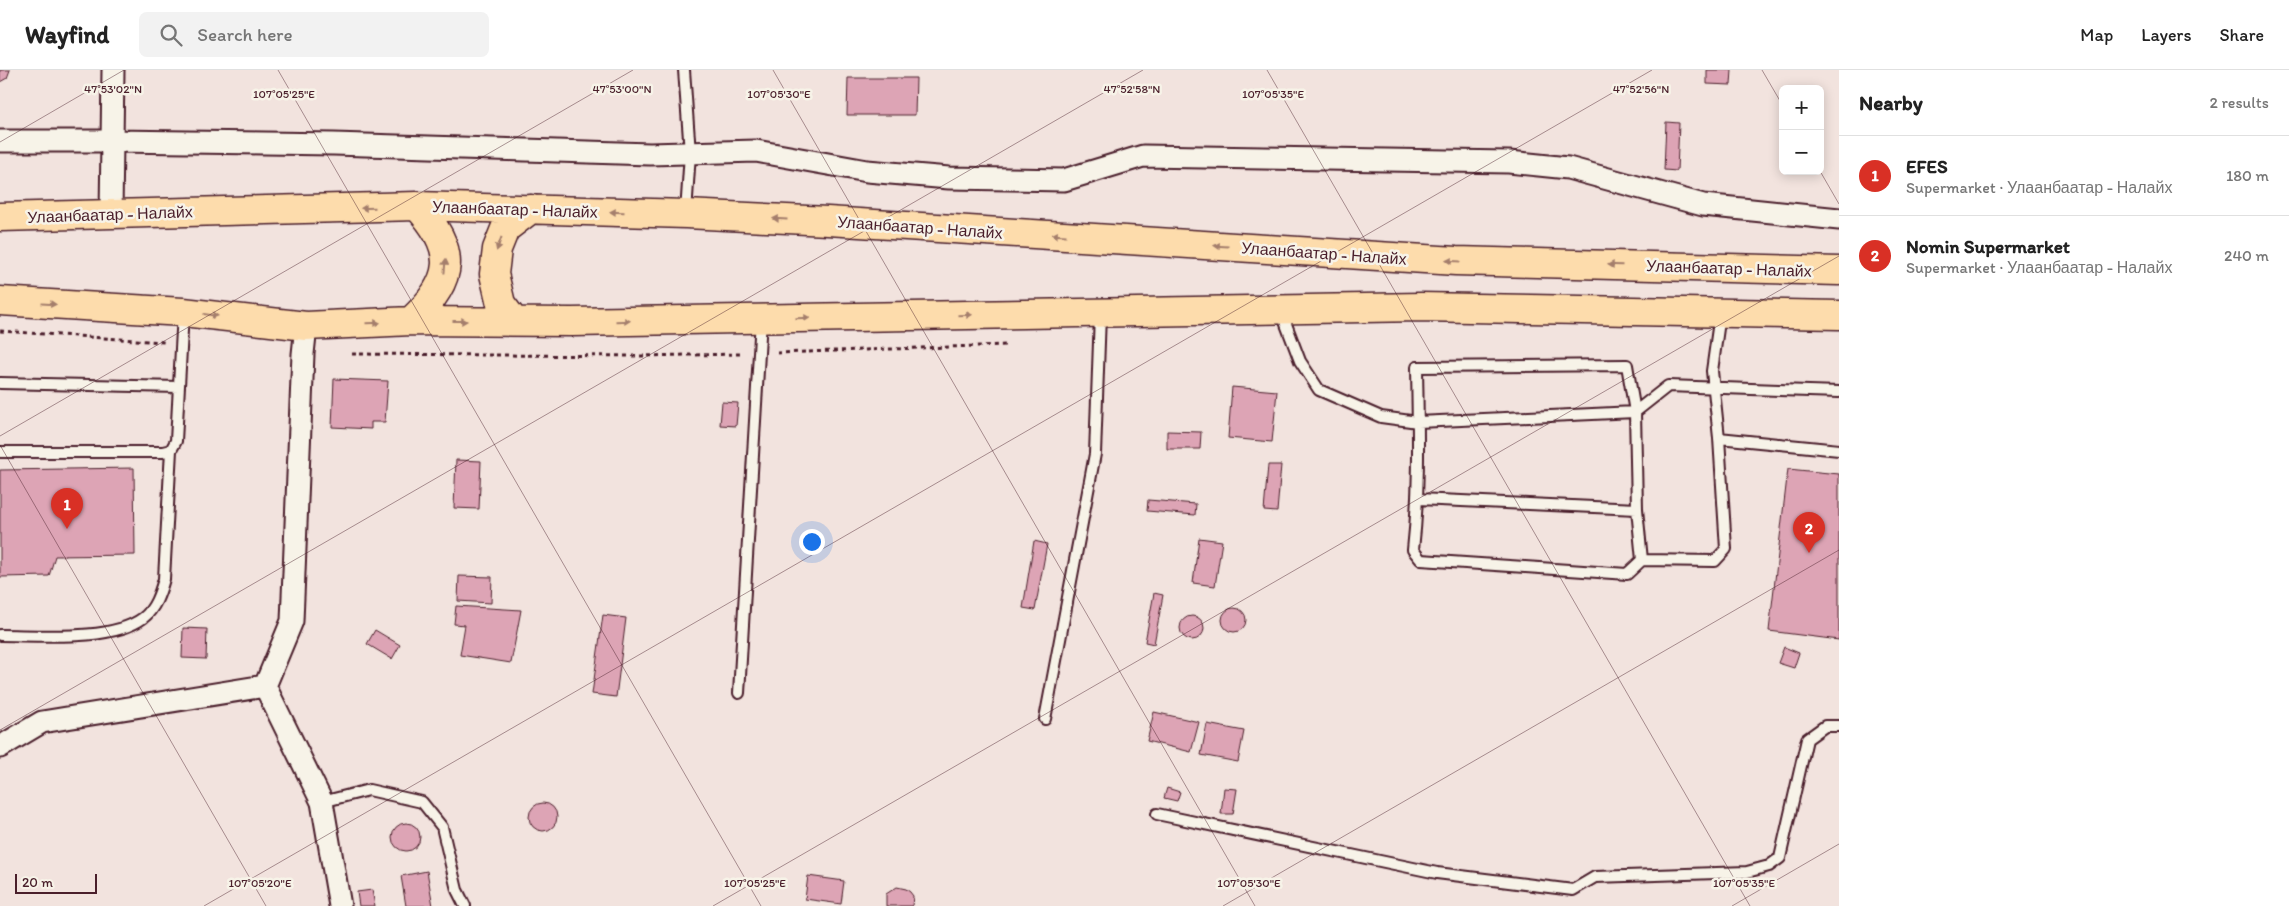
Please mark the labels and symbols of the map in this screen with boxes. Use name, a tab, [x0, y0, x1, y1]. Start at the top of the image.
text: 47°53'02"N	[84, 82, 142, 96]
text: 47°53'00"N	[592, 82, 652, 96]
text: 47°52'58"N	[1104, 82, 1160, 96]
text: 47°52'56"N	[1613, 82, 1669, 96]
text: 107°05'25"E	[253, 87, 315, 101]
text: 107°05'30"E	[747, 87, 811, 101]
text: 107°05'35"E	[1242, 87, 1304, 101]
street label: Улаанбаатар - Налайх	[432, 197, 598, 222]
street label: Улаанбаатар - Налайх	[27, 202, 193, 227]
one-way arrow	[360, 204, 376, 212]
one-way arrow	[609, 207, 625, 215]
street label: Улаанбаатар - Налайх	[837, 212, 1003, 243]
one-way arrow	[771, 214, 787, 222]
one-way arrow	[1050, 231, 1066, 239]
one-way arrow	[495, 237, 503, 252]
street label: Улаанбаатар - Налайх	[1241, 238, 1407, 269]
one-way arrow	[1213, 242, 1229, 250]
street label: Улаанбаатар - Налайх	[1646, 256, 1812, 281]
one-way arrow	[1445, 257, 1461, 265]
one-way arrow	[441, 258, 449, 274]
one-way arrow	[1607, 261, 1623, 269]
one-way arrow	[41, 300, 57, 308]
one-way arrow	[203, 311, 219, 319]
one-way arrow	[957, 311, 973, 319]
one-way arrow	[795, 314, 811, 322]
one-way arrow	[452, 317, 468, 325]
one-way arrow	[615, 317, 631, 325]
one-way arrow	[365, 318, 381, 326]
pin: 1	[51, 488, 83, 529]
pin: 2	[1793, 512, 1825, 553]
your location	[799, 529, 825, 555]
scale bar	[15, 871, 98, 894]
text: 107°05'20"E	[228, 876, 292, 890]
text: 107°05'25"E	[724, 876, 786, 890]
text: 107°05'30"E	[1217, 876, 1281, 890]
text: 107°05'35"E	[1713, 876, 1775, 890]

